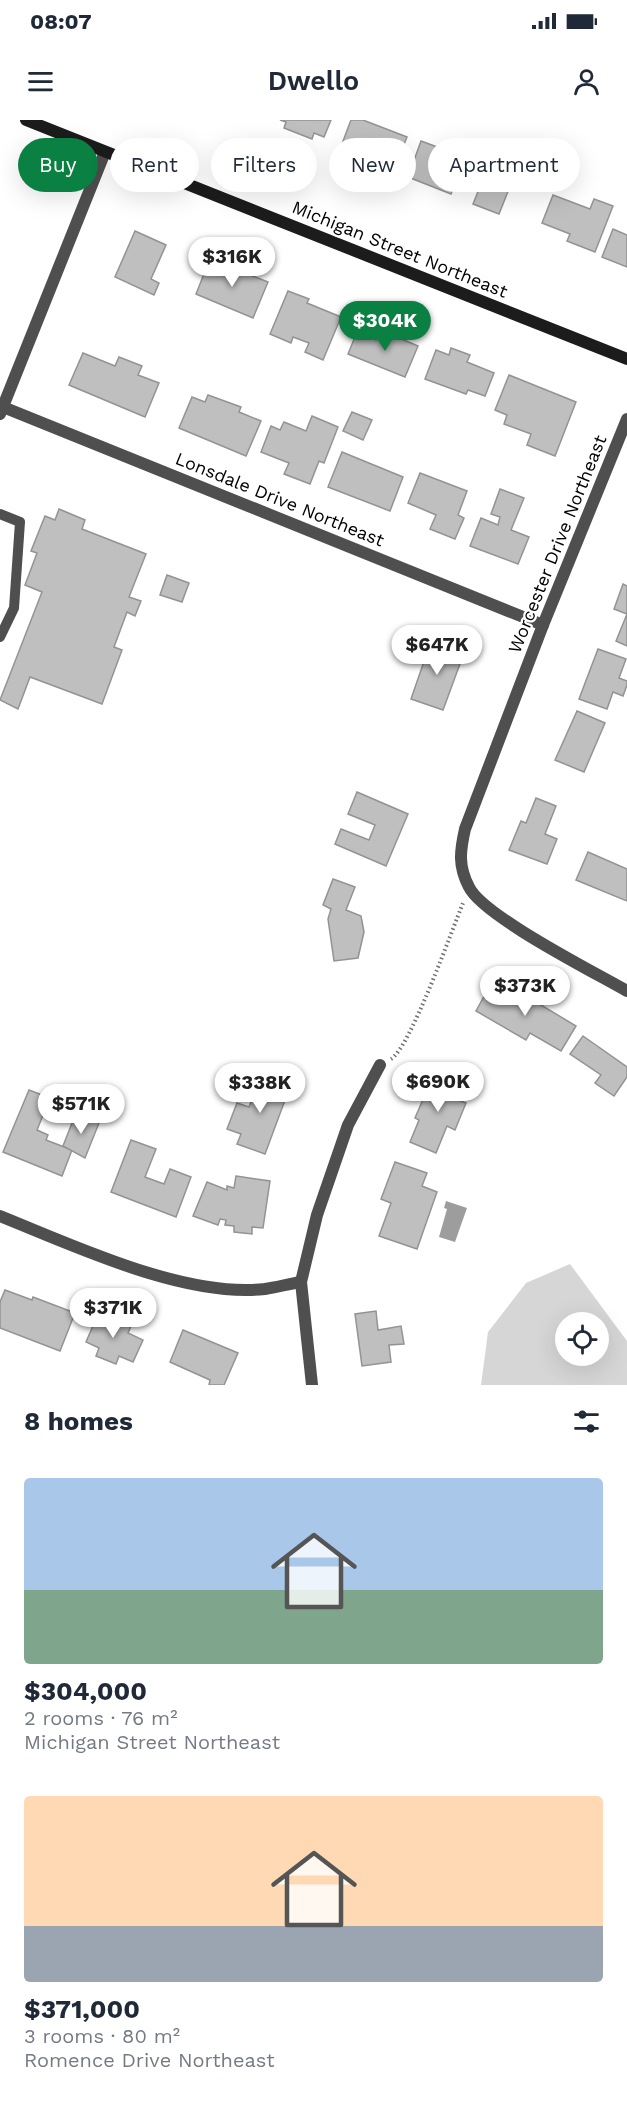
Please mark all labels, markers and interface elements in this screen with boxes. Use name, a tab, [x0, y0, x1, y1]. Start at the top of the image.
text: 08:07	[30, 9, 92, 34]
icon: menu	[24, 65, 57, 98]
text: Dwello	[268, 65, 359, 97]
icon: person	[570, 65, 603, 98]
chip: Buy	[18, 138, 98, 192]
chip: Rent	[110, 138, 199, 192]
chip: Filters	[211, 138, 317, 192]
chip: New	[329, 138, 416, 192]
chip: Apartment	[428, 138, 580, 192]
street label: Michigan Street Northeast	[289, 196, 511, 302]
pin: $316K	[190, 237, 274, 288]
text: $316K	[202, 244, 262, 268]
pin: $304K	[343, 301, 427, 352]
text: $304K	[353, 308, 417, 332]
street label: Worcester Drive Northeast	[504, 431, 611, 656]
street label: Lonsdale Drive Northeast	[173, 447, 388, 551]
pin: $647K	[395, 625, 479, 676]
text: $647K	[405, 632, 469, 656]
pin: $373K	[483, 966, 567, 1017]
text: $373K	[494, 973, 556, 997]
pin: $690K	[396, 1062, 480, 1113]
pin: $338K	[218, 1063, 302, 1114]
text: $690K	[406, 1069, 470, 1093]
text: $338K	[229, 1070, 291, 1094]
pin: $571K	[39, 1084, 123, 1135]
text: $571K	[52, 1091, 110, 1115]
pin: $371K	[71, 1288, 155, 1339]
text: $371K	[84, 1295, 142, 1319]
map controls	[555, 1312, 609, 1366]
button: locate	[555, 1312, 609, 1366]
icon: filters	[570, 1405, 603, 1438]
text: 8 homes	[24, 1406, 133, 1436]
icon: home	[260, 1517, 368, 1625]
text: $304,000	[24, 1676, 147, 1706]
text: 2 rooms · 76 m²	[24, 1706, 177, 1730]
text: Michigan Street Northeast	[24, 1730, 280, 1754]
icon: home	[260, 1835, 368, 1943]
text: $371,000	[24, 1994, 140, 2024]
text: 3 rooms · 80 m²	[24, 2024, 180, 2048]
text: Romence Drive Northeast	[24, 2048, 275, 2072]

